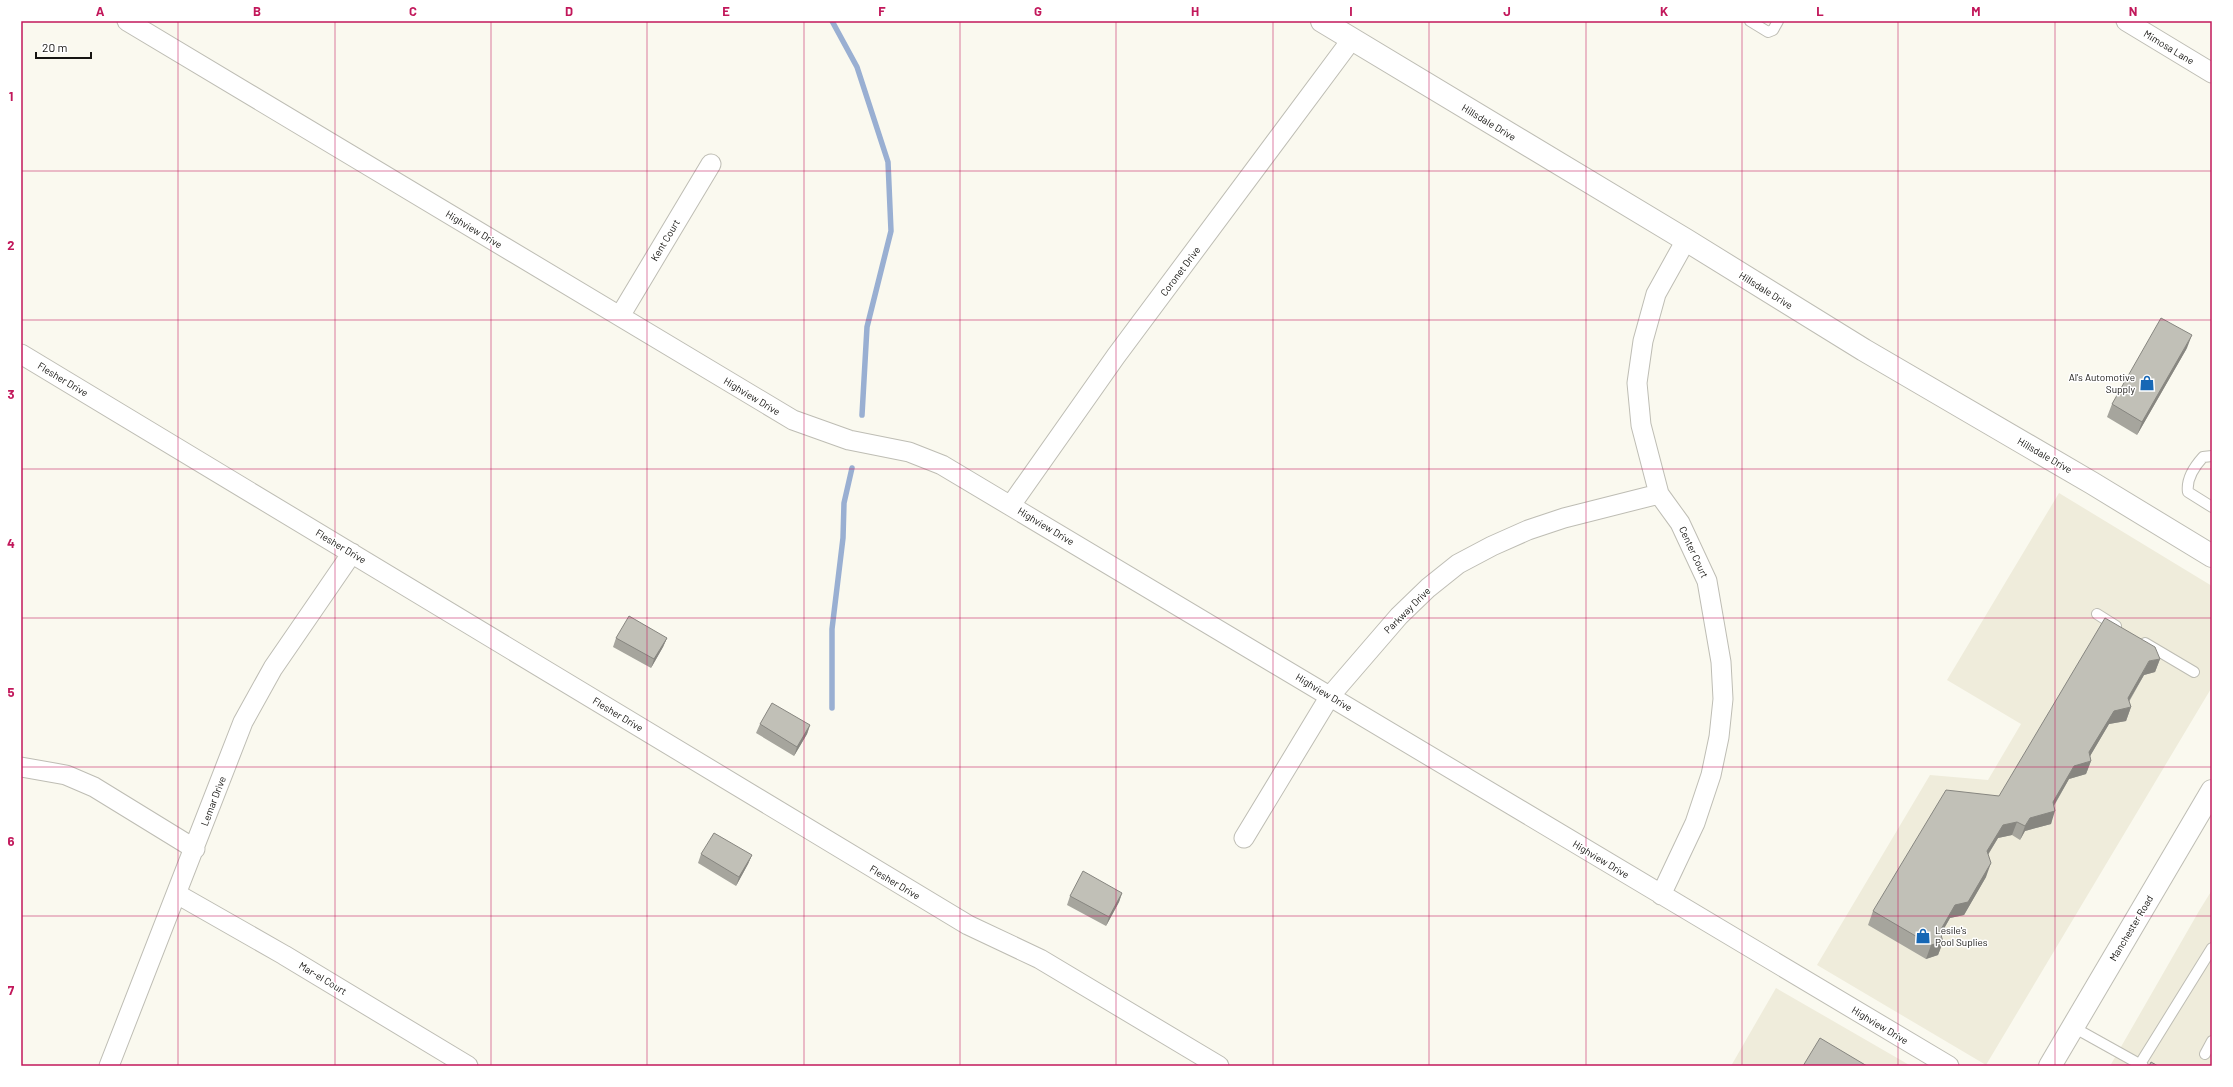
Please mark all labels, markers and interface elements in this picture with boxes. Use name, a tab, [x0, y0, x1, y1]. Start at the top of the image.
text: A	[96, 3, 105, 19]
text: B	[253, 3, 261, 19]
text: C	[409, 3, 417, 19]
text: D	[565, 3, 573, 19]
text: E	[722, 3, 730, 19]
text: F	[878, 3, 886, 19]
text: G	[1034, 3, 1042, 19]
text: H	[1191, 3, 1199, 19]
text: I	[1349, 3, 1353, 19]
text: J	[1503, 3, 1511, 19]
text: K	[1660, 3, 1668, 19]
text: L	[1816, 3, 1824, 19]
text: M	[1971, 3, 1981, 19]
text: N	[2129, 3, 2137, 19]
street label: Mimosa Lane	[2142, 27, 2196, 67]
scale bar	[36, 34, 91, 60]
text: 20 m	[42, 40, 68, 54]
text: 1	[9, 88, 13, 104]
street label: Hillsdale Drive	[1460, 101, 1518, 143]
street label: Highview Drive	[444, 207, 504, 251]
street label: Kent Court	[648, 217, 682, 263]
text: 2	[7, 237, 15, 253]
street label: Coronet Drive	[1157, 244, 1203, 298]
street label: Hillsdale Drive	[1737, 269, 1795, 311]
street label: Flesher Drive	[36, 359, 90, 399]
place label: Al's Automotive Supply	[2069, 371, 2135, 395]
street label: Highview Drive	[722, 374, 782, 418]
shop icon: Al's Automotive Supply	[2138, 374, 2156, 392]
text: 3	[7, 386, 15, 402]
street label: Hillsdale Drive	[2016, 435, 2074, 475]
street label: Highview Drive	[1016, 504, 1076, 548]
street label: Center Court	[1677, 524, 1711, 580]
street label: Flesher Drive	[314, 526, 368, 566]
text: 4	[7, 535, 15, 551]
street label: Parkway Drive	[1381, 584, 1433, 636]
street label: Highview Drive	[1294, 670, 1354, 714]
text: 5	[7, 684, 15, 700]
street label: Flesher Drive	[591, 694, 645, 734]
street label: Lemar Drive	[198, 774, 228, 828]
text: 6	[8, 833, 15, 849]
street label: Highview Drive	[1571, 837, 1631, 881]
street label: Flesher Drive	[868, 862, 922, 902]
street label: Manchester Road	[2107, 893, 2155, 963]
place label: Lesile's Pool Suplies	[1935, 924, 1988, 948]
shop icon: Lesile's Pool Suplies	[1914, 927, 1932, 945]
street label: Mar-el Court	[297, 959, 349, 997]
text: 7	[8, 982, 15, 998]
street label: Highview Drive	[1850, 1003, 1910, 1047]

